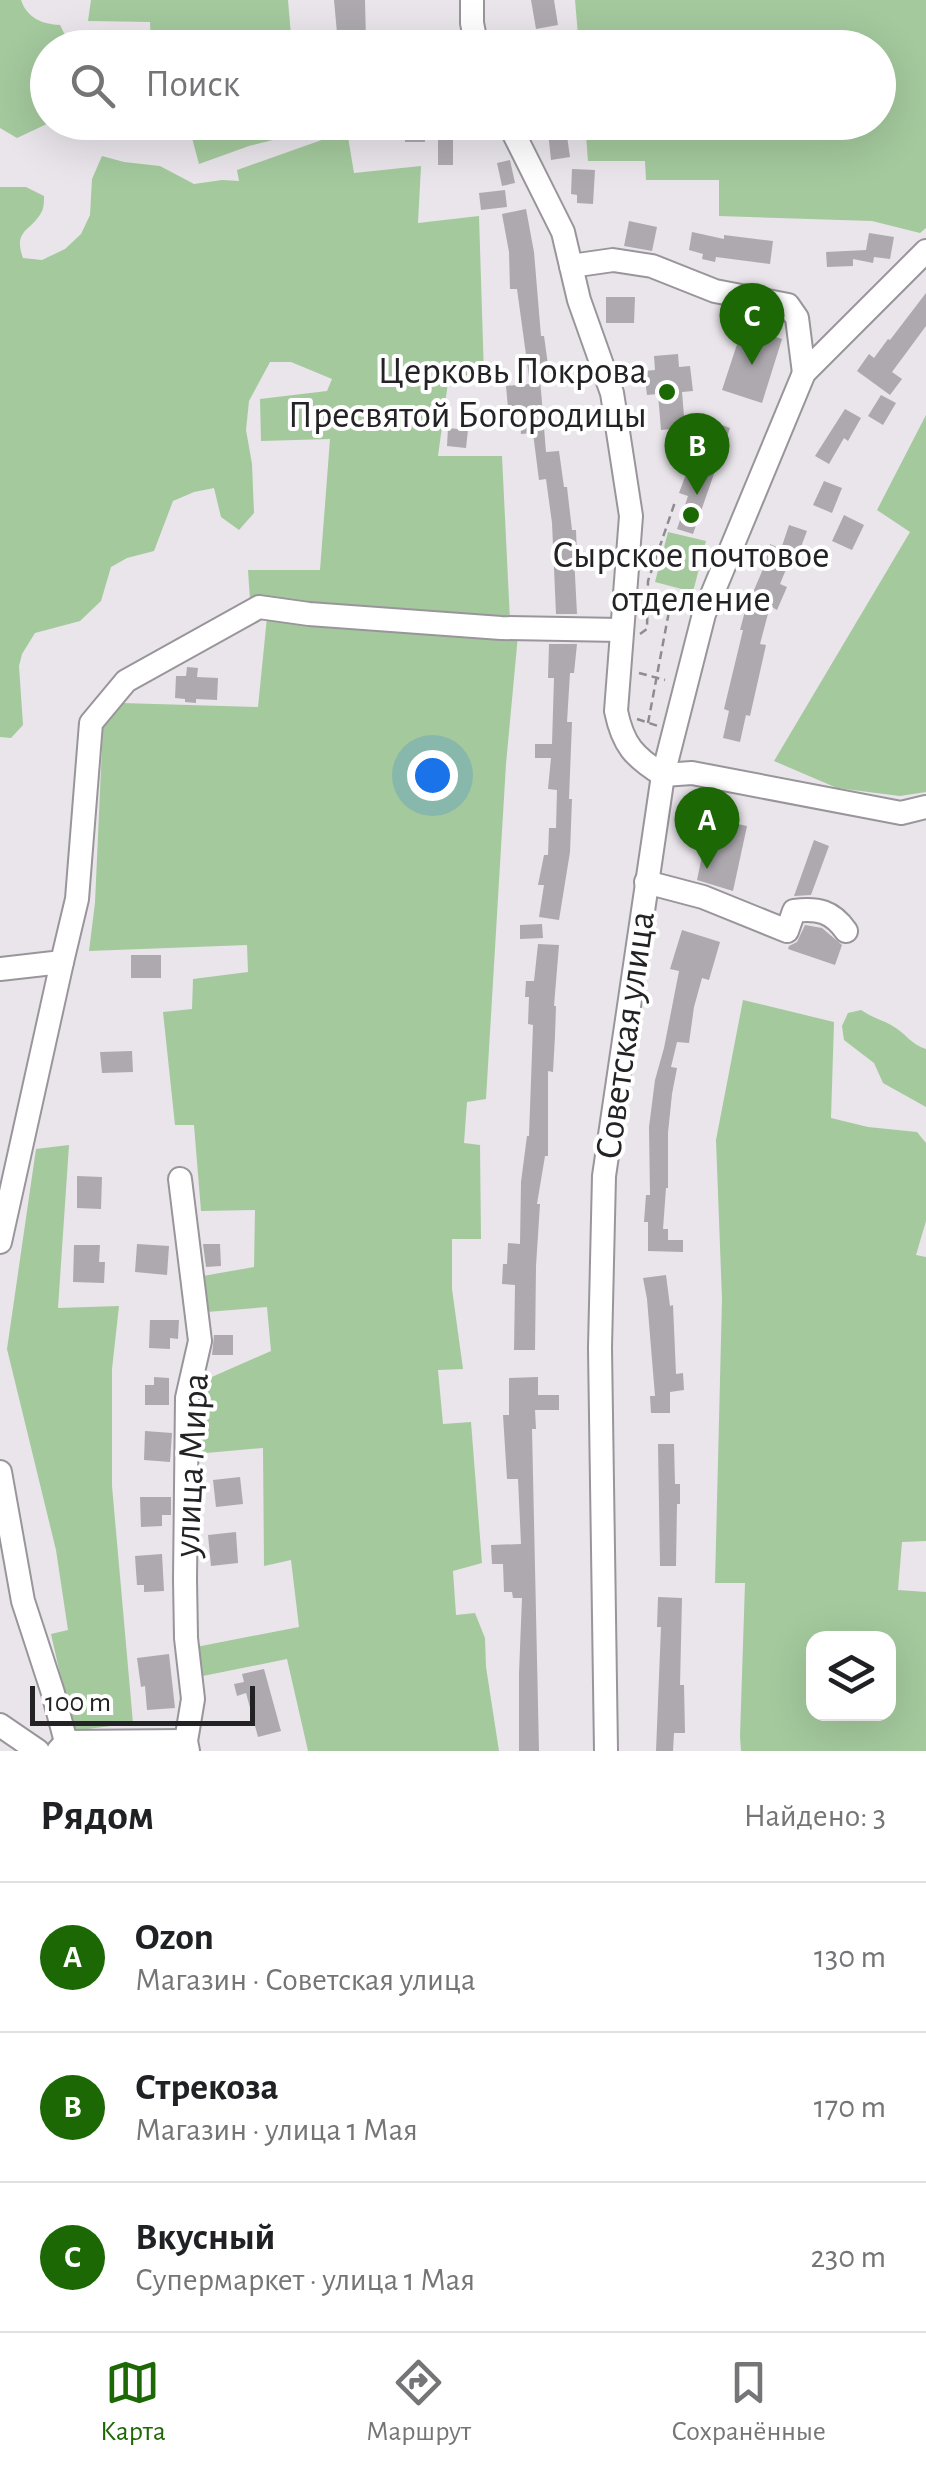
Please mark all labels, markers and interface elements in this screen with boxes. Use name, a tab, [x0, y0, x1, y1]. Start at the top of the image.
search box	[30, 30, 896, 140]
icon: search	[65, 58, 120, 113]
text: Поиск	[145, 66, 240, 104]
pin: C	[720, 282, 784, 365]
place label: Церковь Покрова Пресвятой Богородицы	[288, 353, 647, 435]
marker: Церковь Покрова Пресвятой Богородицы	[656, 381, 678, 403]
pin: B	[664, 412, 730, 495]
marker: Сырское почтовое отделение	[680, 504, 702, 526]
place label: Сырское почтовое отделение	[552, 537, 830, 619]
your location	[407, 750, 458, 801]
pin: A	[674, 786, 740, 869]
street label: Советская улица	[590, 909, 662, 1162]
street label: улица Мира	[168, 1372, 216, 1559]
map controls	[806, 1631, 896, 1721]
button: layers	[806, 1631, 896, 1721]
scale bar	[30, 1681, 255, 1726]
text: 100 m	[45, 1689, 111, 1717]
text: Рядом	[40, 1795, 154, 1837]
text: Найдено: 3	[743, 1800, 886, 1832]
text: Ozon	[135, 1919, 214, 1957]
text: A	[63, 1941, 82, 1973]
text: 130 m	[814, 1941, 886, 1973]
text: Магазин · Советская улица	[135, 1964, 476, 1996]
text: Стрекоза	[135, 2069, 279, 2107]
text: B	[63, 2091, 82, 2123]
text: 170 m	[814, 2091, 886, 2123]
text: Магазин · улица 1 Мая	[135, 2114, 418, 2146]
text: Вкусный	[135, 2219, 275, 2257]
text: C	[64, 2241, 81, 2273]
text: 230 m	[810, 2241, 886, 2273]
text: Супермаркет · улица 1 Мая	[135, 2264, 475, 2296]
tab: Карта	[100, 2355, 166, 2449]
tab: Маршрут	[366, 2355, 471, 2449]
tab: Сохранённые	[671, 2355, 826, 2449]

